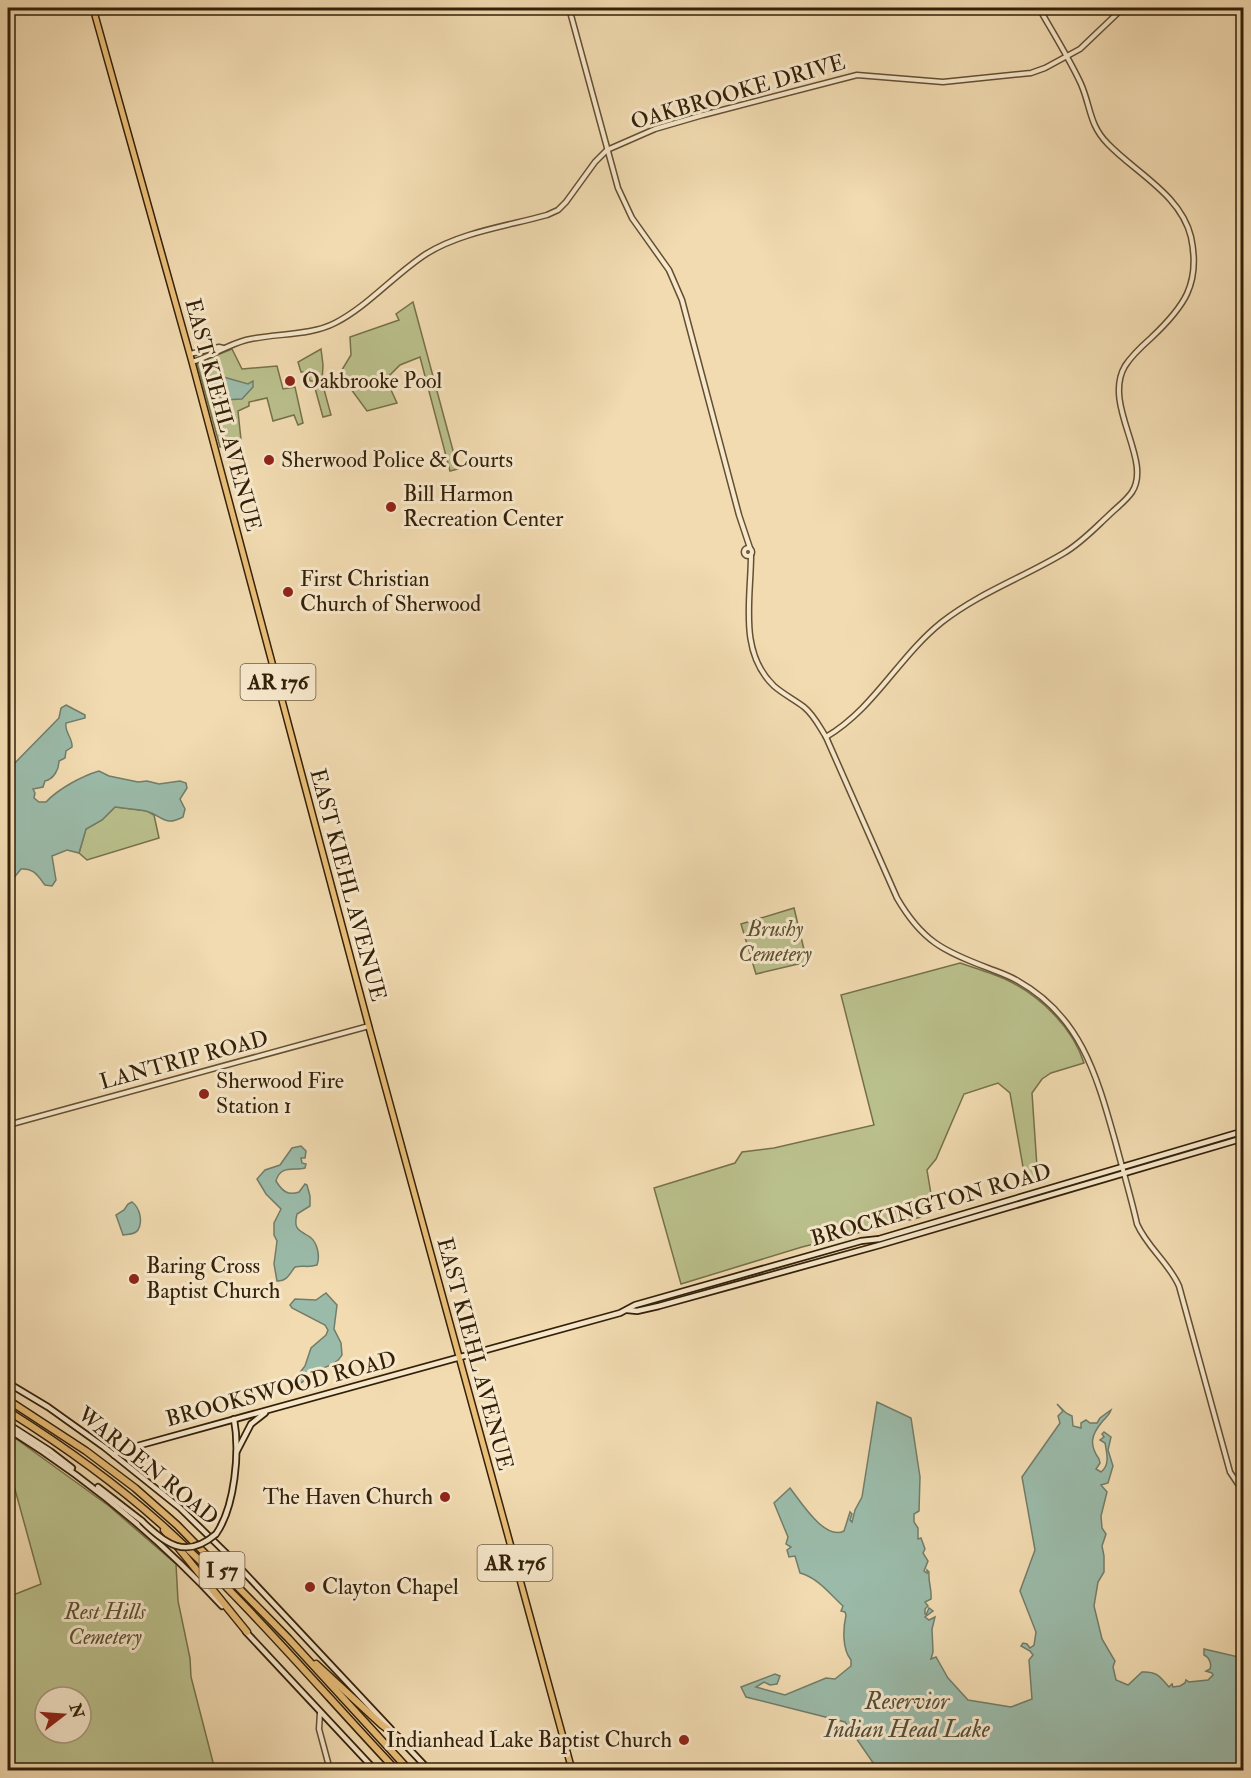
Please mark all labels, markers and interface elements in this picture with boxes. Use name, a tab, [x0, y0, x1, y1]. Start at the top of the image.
street label: OAKBROOKE DRIVE	[628, 48, 849, 136]
street label: EAST KIEHL AVENUE	[178, 296, 268, 535]
place label: Oakbrooke Pool	[302, 367, 443, 395]
marker: Oakbrooke Pool	[283, 374, 297, 388]
place label: Sherwood Police & Courts	[281, 446, 513, 474]
marker: Sherwood Police & Courts	[262, 453, 276, 467]
place label: Bill Harmon Recreation Center	[403, 480, 564, 533]
marker: Bill Harmon Recreation Center	[384, 500, 398, 514]
place label: First Christian Church of Sherwood	[300, 565, 481, 618]
marker: First Christian Church of Sherwood	[281, 585, 295, 599]
road number: AR 176	[240, 664, 316, 700]
street label: EAST KIEHL AVENUE	[303, 766, 393, 1005]
park label: Brushy Cemetery	[738, 915, 812, 968]
street label: LANTRIP ROAD	[97, 1024, 271, 1096]
place label: Sherwood Fire Station 1	[216, 1067, 344, 1120]
marker: Sherwood Fire Station 1	[197, 1087, 211, 1101]
street label: BROCKINGTON ROAD	[808, 1157, 1054, 1253]
street label: EAST KIEHL AVENUE	[430, 1235, 520, 1474]
place label: Baring Cross Baptist Church	[146, 1252, 281, 1306]
marker: Baring Cross Baptist Church	[127, 1272, 141, 1286]
street label: BROOKSWOOD ROAD	[163, 1345, 399, 1433]
street label: WARDEN ROAD	[71, 1400, 224, 1532]
place label: The Haven Church	[263, 1483, 433, 1511]
marker: The Haven Church	[438, 1490, 452, 1504]
road number: AR 176	[478, 1545, 552, 1581]
road number: I 57	[200, 1552, 244, 1588]
place label: Clayton Chapel	[322, 1573, 459, 1602]
marker: Clayton Chapel	[303, 1580, 317, 1594]
park label: Rest Hills Cemetery	[63, 1598, 146, 1651]
north arrow	[33, 1685, 93, 1745]
water label: Reservior Indian Head Lake	[822, 1686, 991, 1745]
text: N	[64, 1700, 88, 1721]
place label: Indianhead Lake Baptist Church	[386, 1726, 672, 1755]
marker: Indianhead Lake Baptist Church	[677, 1733, 691, 1747]

